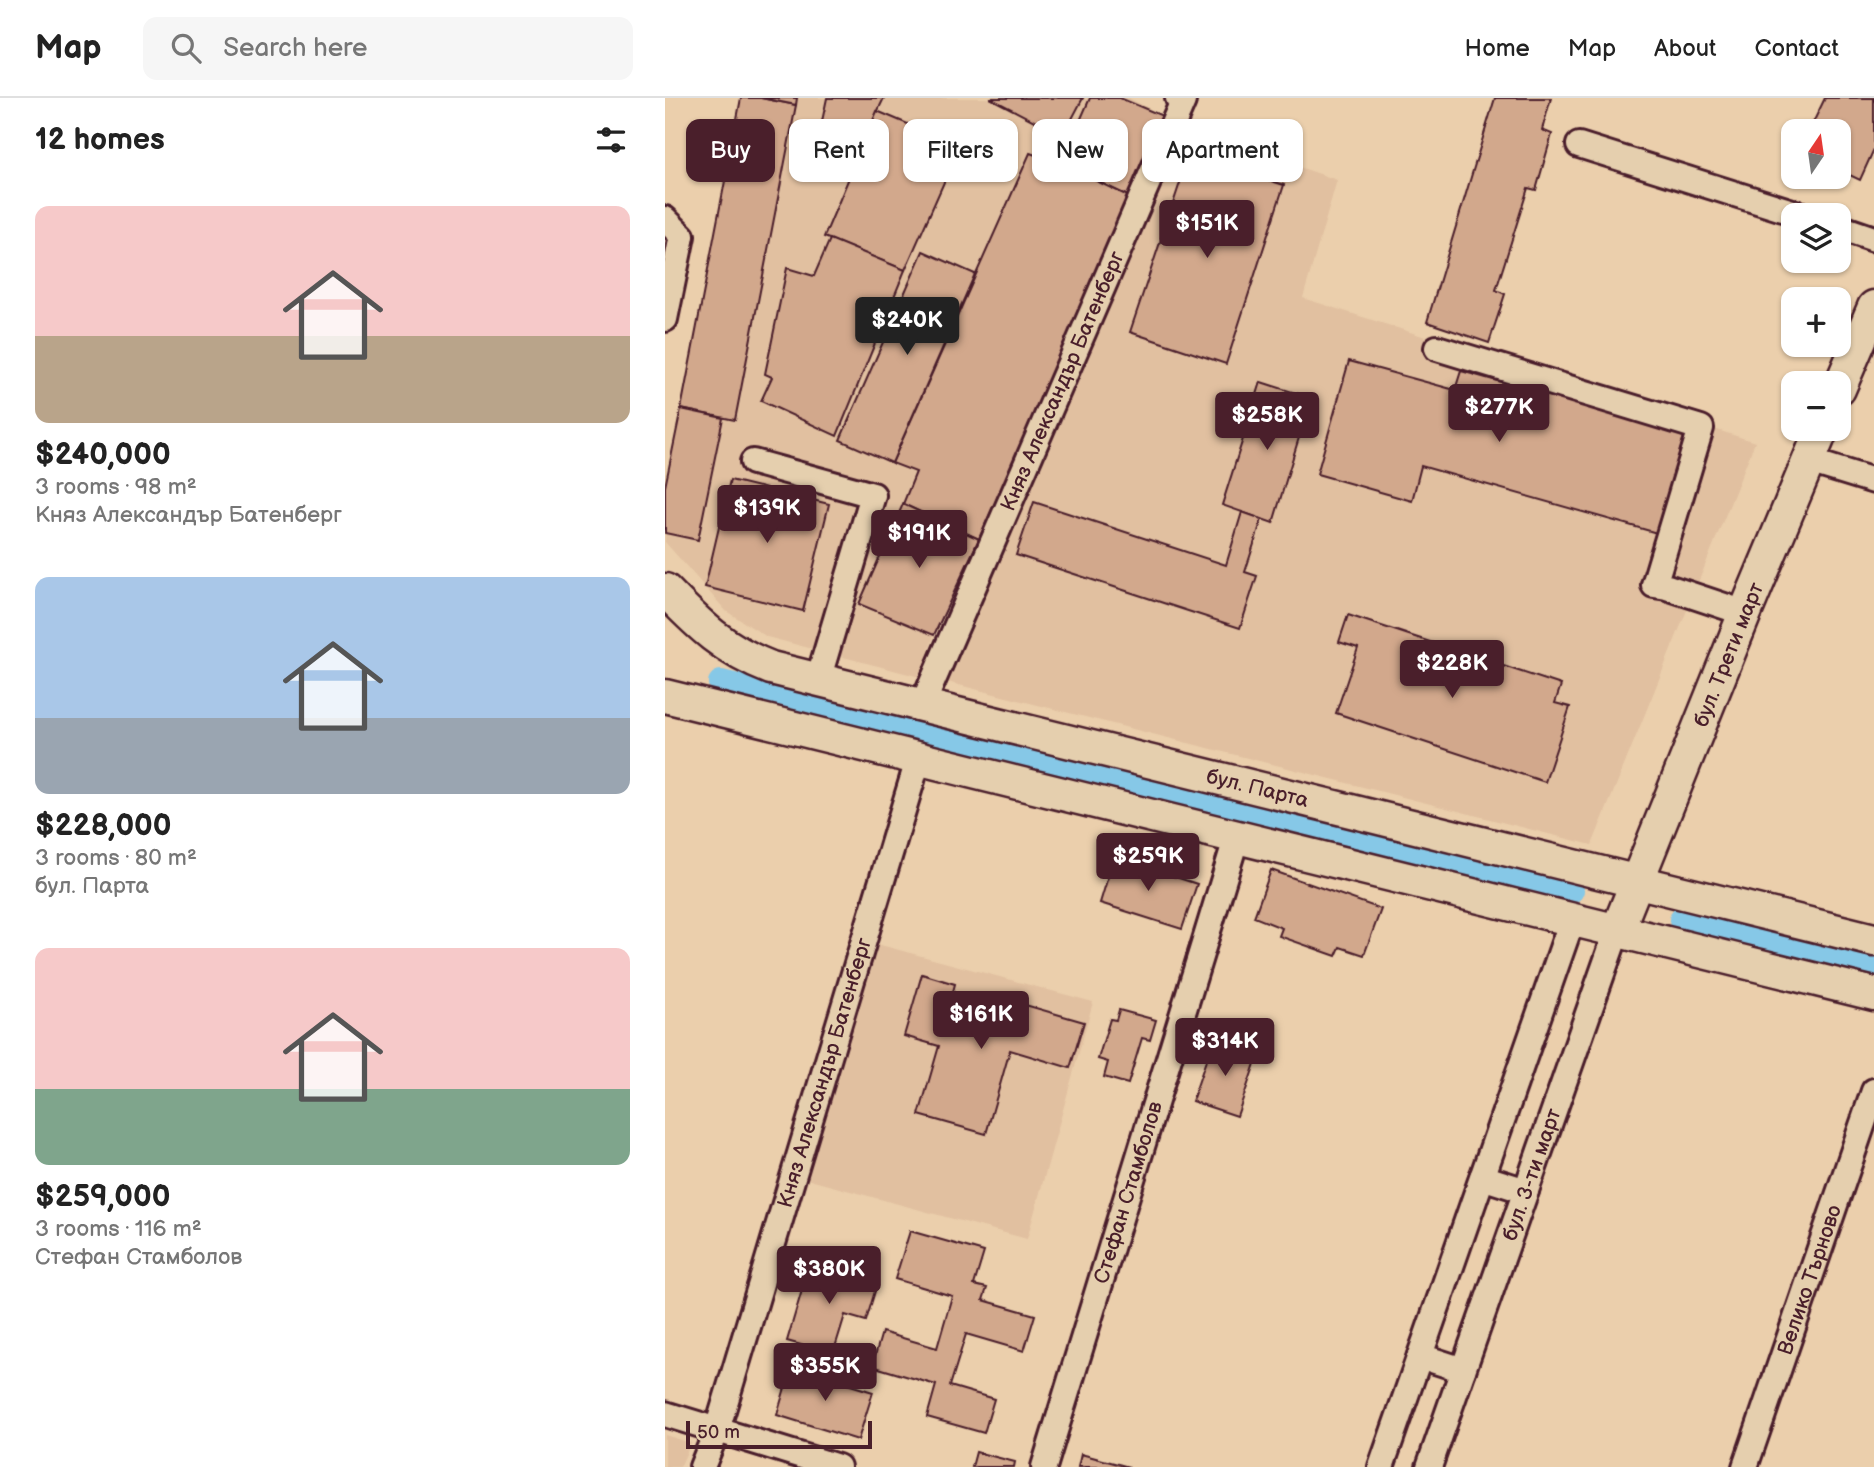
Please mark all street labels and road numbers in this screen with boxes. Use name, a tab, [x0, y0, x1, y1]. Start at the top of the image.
street label: Княз Александър Батенберг	[995, 247, 1129, 515]
street label: бул. Трети март	[1688, 579, 1769, 730]
street label: бул. Парта	[1204, 763, 1312, 813]
street label: Княз Александър Батенберг	[772, 935, 877, 1211]
street label: Стефан Стамболов	[1088, 1098, 1168, 1287]
street label: бул. 3-ти март	[1497, 1105, 1566, 1244]
street label: Велико Търново	[1772, 1201, 1847, 1358]

